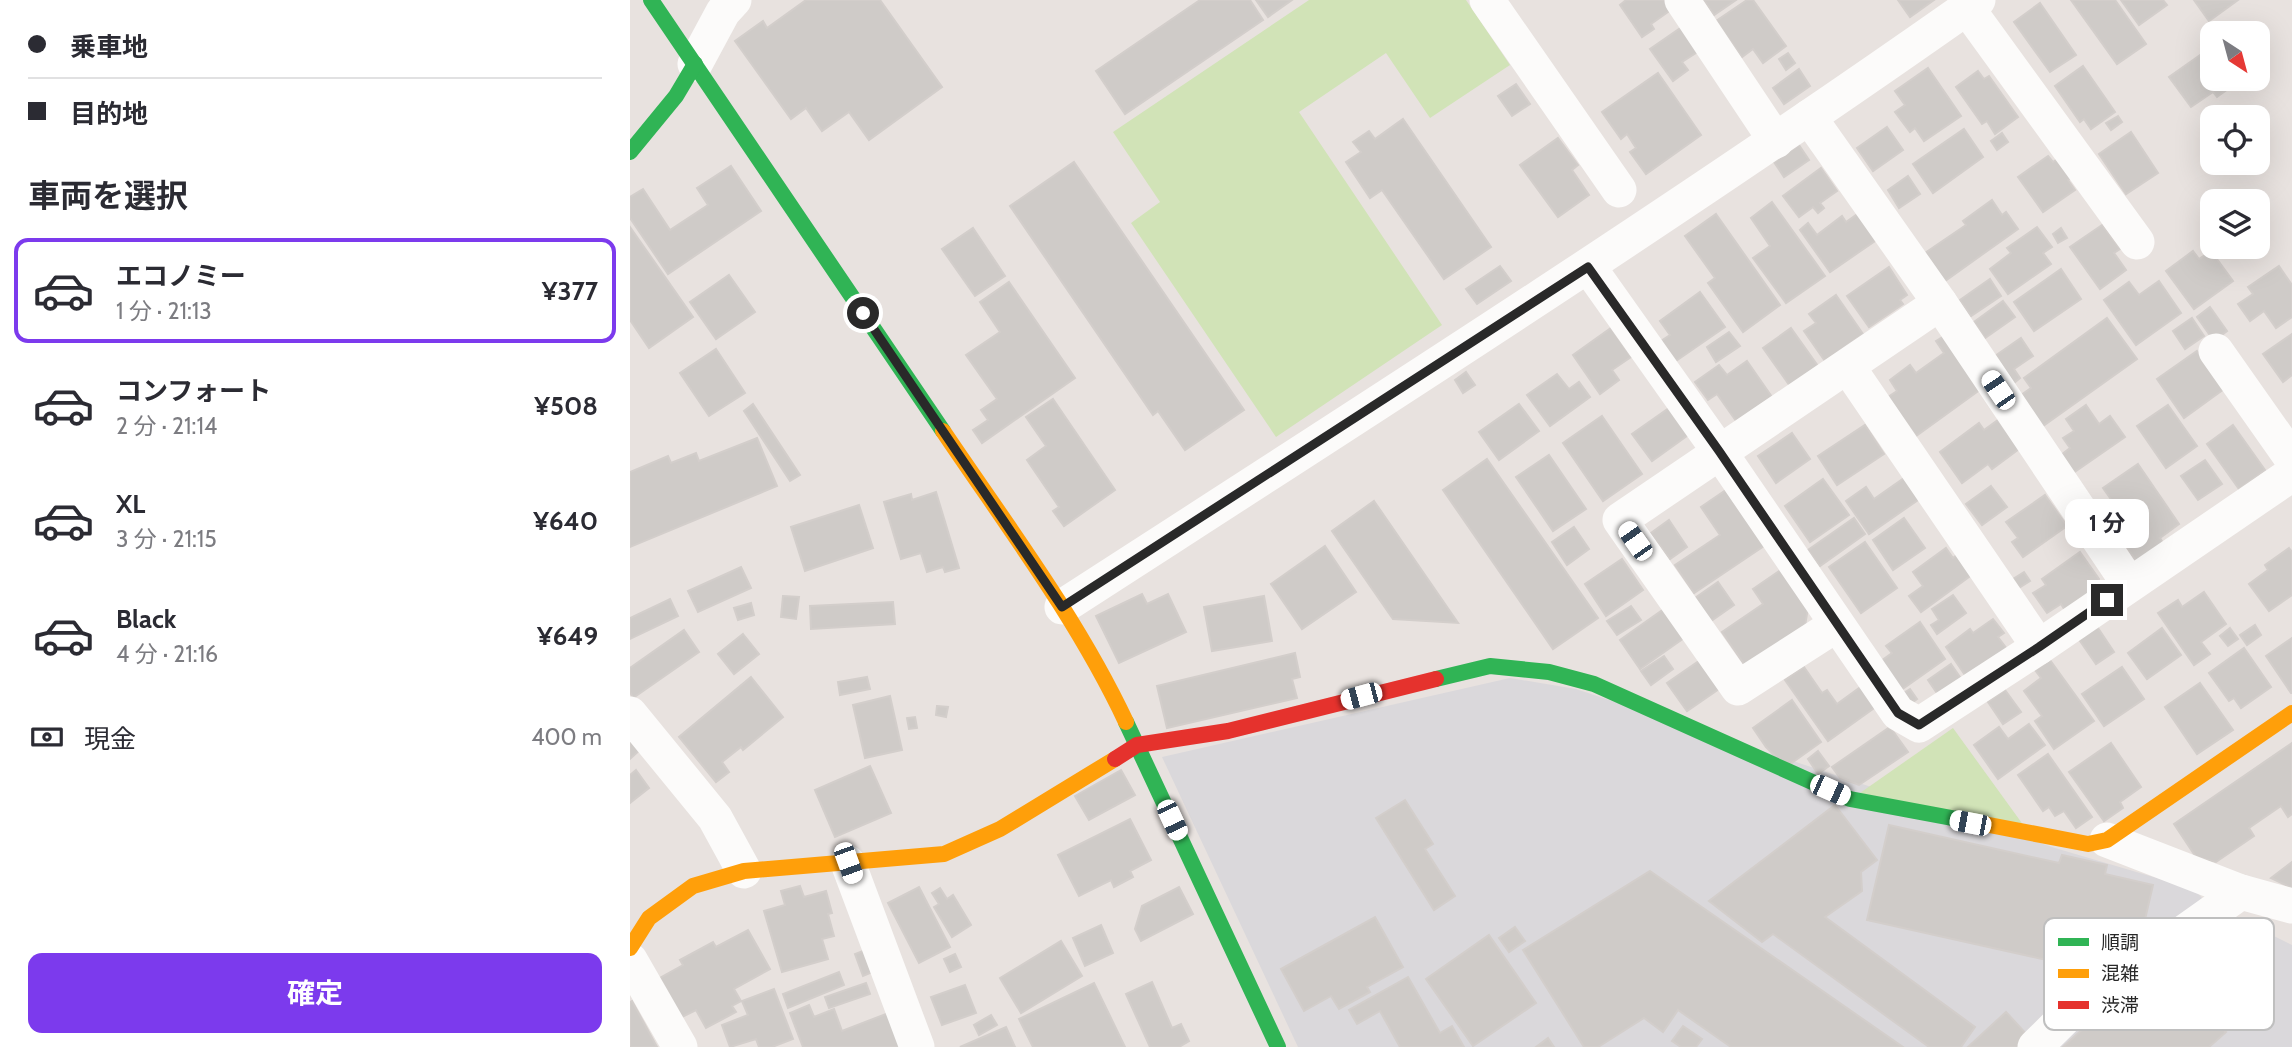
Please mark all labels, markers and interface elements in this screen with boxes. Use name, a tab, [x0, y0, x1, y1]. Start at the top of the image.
north arrow	[2200, 21, 2270, 91]
map controls	[2200, 21, 2270, 259]
text: 乗車地	[70, 31, 148, 63]
text: 目的地	[70, 98, 148, 130]
button: locate	[2200, 105, 2270, 175]
text: 車両を選択	[28, 176, 188, 215]
button: layers	[2200, 189, 2270, 259]
icon: car	[32, 259, 95, 322]
text: エコノミー	[116, 260, 246, 292]
text: ¥377	[542, 275, 598, 307]
text: 1 分 · 21:13	[116, 297, 212, 325]
route start	[847, 297, 879, 329]
car	[1978, 367, 2019, 413]
icon: car	[32, 374, 95, 437]
text: コンフォート	[116, 375, 271, 407]
text: ¥508	[534, 390, 598, 422]
text: 2 分 · 21:14	[116, 412, 217, 440]
text: XL	[116, 488, 145, 520]
icon: car	[32, 489, 95, 552]
callout: 1 分	[2065, 498, 2149, 548]
text: ¥640	[533, 505, 598, 537]
text: 1 分	[2089, 509, 2125, 537]
car	[1615, 518, 1656, 564]
text: 3 分 · 21:15	[116, 525, 217, 553]
route end	[2091, 584, 2123, 616]
text: Black	[116, 603, 176, 635]
icon: car	[32, 604, 95, 667]
text: ¥649	[537, 620, 598, 652]
text: 4 分 · 21:16	[116, 640, 218, 668]
car	[1338, 680, 1385, 712]
icon: cash	[28, 718, 66, 756]
text: 現金	[84, 723, 136, 755]
text: 400 m	[531, 723, 602, 751]
car	[1807, 772, 1854, 808]
car	[1154, 797, 1191, 843]
car	[1948, 809, 1993, 837]
car	[831, 840, 866, 886]
legend	[2044, 918, 2274, 1030]
text: 順調	[2101, 931, 2139, 954]
button: 確定	[28, 953, 602, 1033]
text: 混雑	[2101, 962, 2139, 985]
text: 渋滞	[2101, 994, 2139, 1017]

